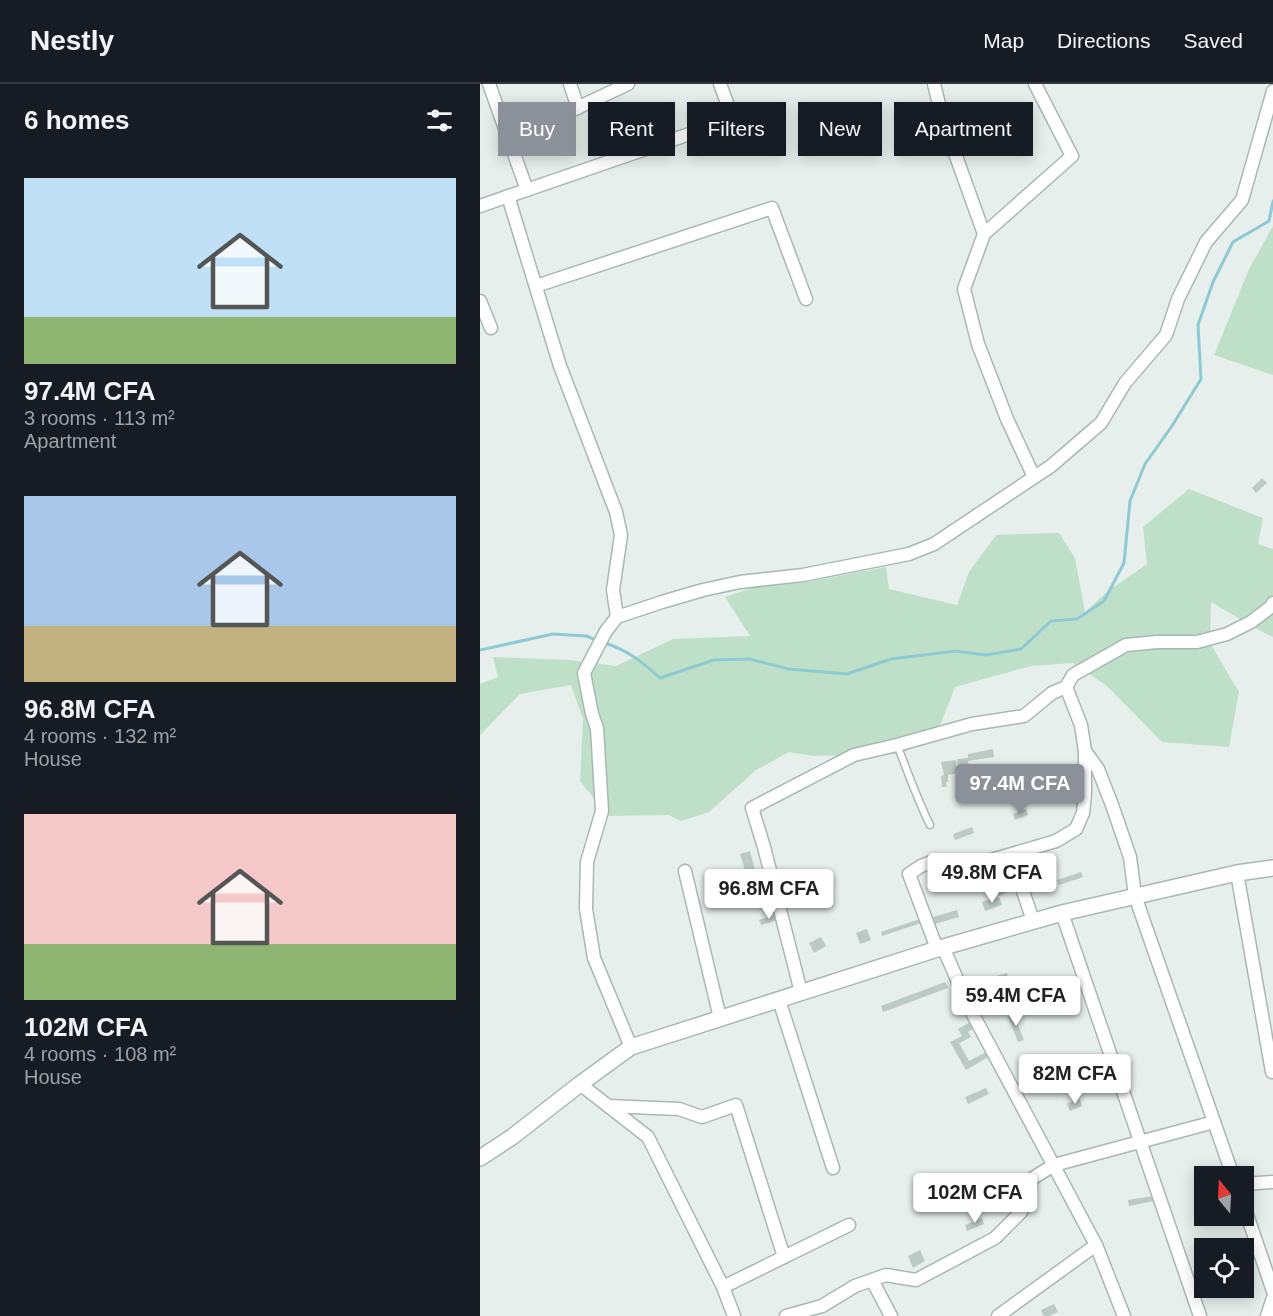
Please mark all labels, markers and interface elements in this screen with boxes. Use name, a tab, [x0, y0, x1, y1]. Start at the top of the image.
text: Nestly	[30, 25, 114, 56]
text: Map	[983, 29, 1024, 52]
text: Directions	[1057, 29, 1150, 52]
text: Saved	[1183, 29, 1243, 52]
chip: Buy	[498, 102, 576, 156]
chip: Rent	[588, 102, 675, 156]
chip: Filters	[687, 102, 786, 156]
chip: New	[798, 102, 882, 156]
chip: Apartment	[894, 102, 1033, 156]
icon: filters	[423, 104, 456, 137]
text: 6 homes	[24, 105, 130, 135]
icon: home	[186, 217, 294, 325]
text: 97.4M CFA	[24, 376, 156, 406]
text: 3 rooms · 113 m²	[24, 407, 175, 429]
text: Apartment	[24, 430, 116, 452]
icon: home	[186, 535, 294, 643]
text: 96.8M CFA	[24, 694, 156, 724]
text: 4 rooms · 132 m²	[24, 725, 176, 747]
text: House	[24, 748, 82, 770]
pin: 97.4M CFA	[951, 764, 1089, 815]
text: 97.4M CFA	[969, 772, 1071, 794]
icon: home	[186, 853, 294, 961]
pin: 49.8M CFA	[923, 853, 1061, 904]
text: 49.8M CFA	[941, 861, 1043, 883]
pin: 96.8M CFA	[700, 869, 838, 920]
text: 96.8M CFA	[718, 877, 820, 899]
pin: 59.4M CFA	[947, 976, 1085, 1027]
text: 59.4M CFA	[965, 984, 1067, 1006]
text: 102M CFA	[24, 1012, 148, 1042]
text: 4 rooms · 108 m²	[24, 1043, 176, 1065]
pin: 82M CFA	[1020, 1054, 1130, 1105]
text: 82M CFA	[1033, 1062, 1117, 1084]
text: House	[24, 1066, 82, 1088]
north arrow	[1194, 1166, 1254, 1226]
map controls	[1194, 1166, 1254, 1298]
pin: 102M CFA	[913, 1173, 1037, 1224]
text: 102M CFA	[927, 1181, 1023, 1203]
button: locate	[1194, 1238, 1254, 1298]

